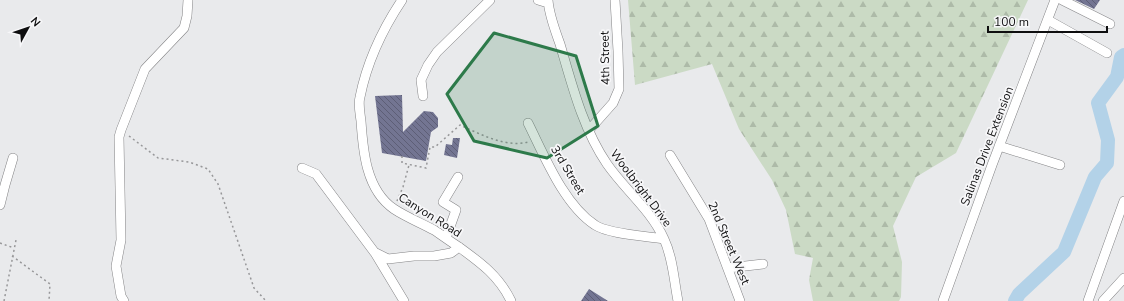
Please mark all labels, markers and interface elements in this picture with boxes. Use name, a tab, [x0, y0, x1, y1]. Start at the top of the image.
north arrow	[8, 8, 48, 48]
scale bar	[988, 8, 1107, 34]
text: N	[27, 14, 44, 30]
text: 100 m	[994, 14, 1029, 30]
street label: 4th Street	[597, 30, 613, 85]
street label: Salinas Drive Extension	[957, 84, 1017, 208]
street label: 3rd Street	[547, 143, 589, 198]
street label: Woolbright Drive	[607, 146, 675, 230]
street label: Canyon Road	[395, 189, 465, 241]
street label: 2nd Street West	[704, 199, 754, 288]

